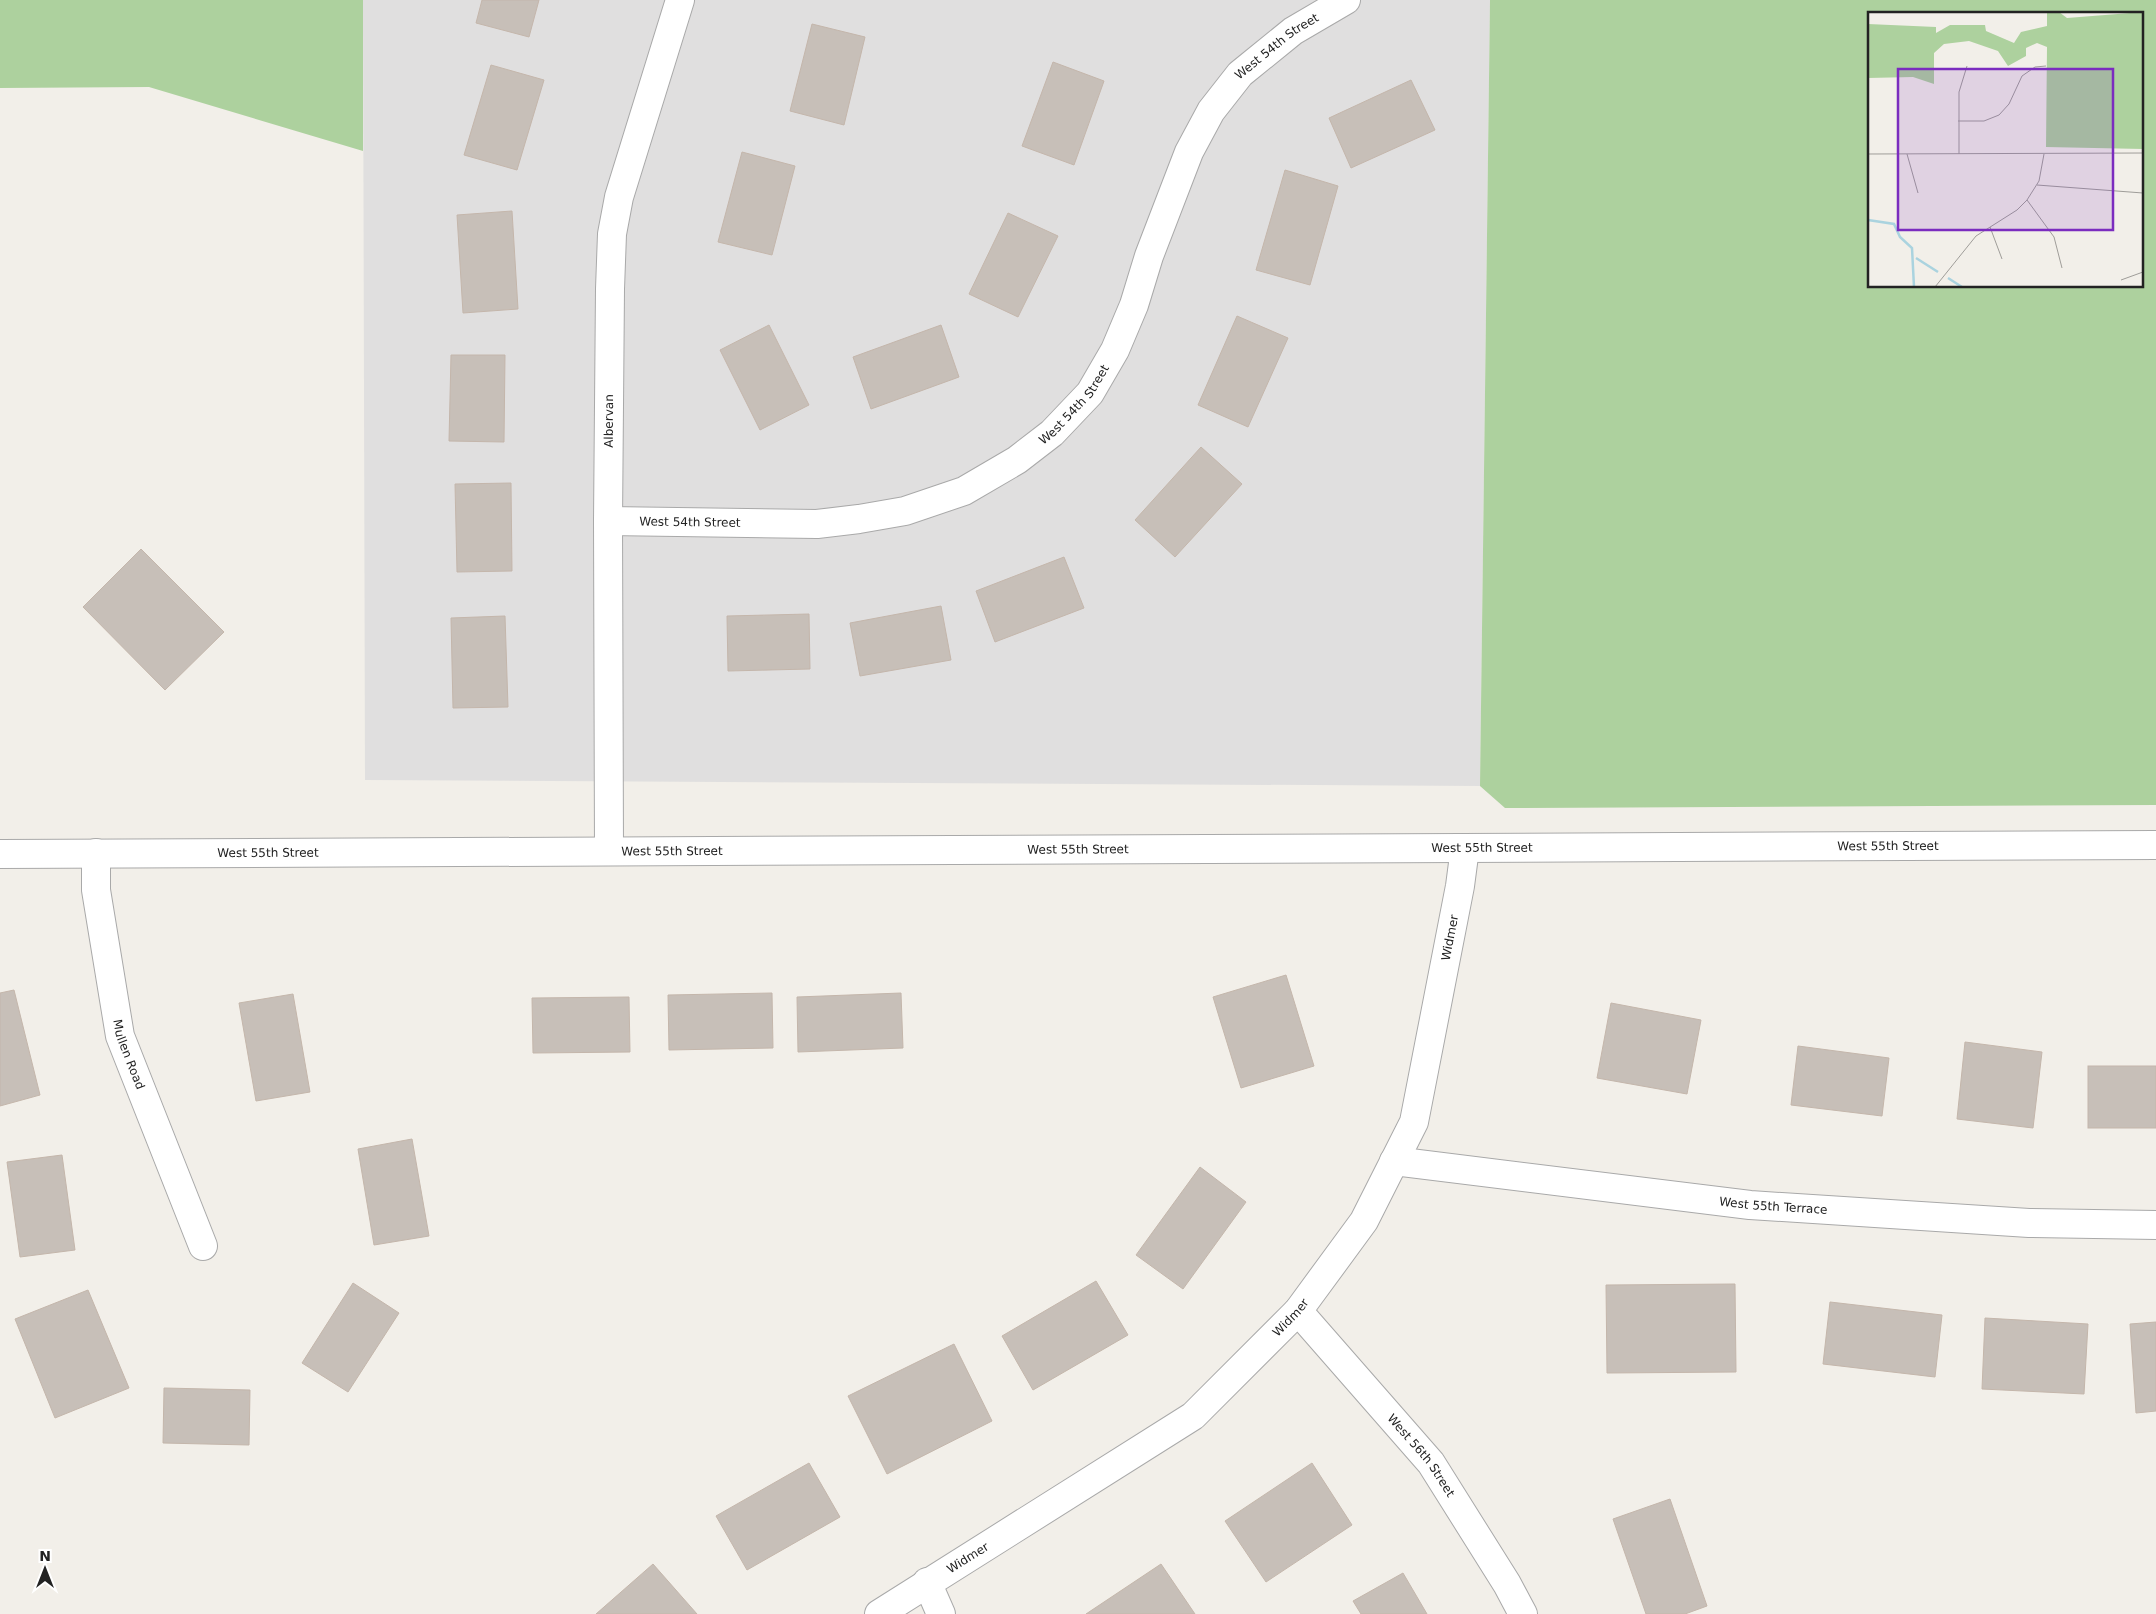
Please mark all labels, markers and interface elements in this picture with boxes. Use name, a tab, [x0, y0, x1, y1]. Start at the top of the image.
street label: West 54th Street	[1232, 10, 1321, 82]
inset map	[1868, 12, 2144, 288]
street label: West 54th Street	[1036, 362, 1112, 447]
street label: Albervan	[602, 394, 616, 448]
street label: West 54th Street	[639, 514, 741, 530]
street label: West 55th Street	[1837, 839, 1939, 853]
street label: West 55th Street	[1431, 841, 1533, 855]
street label: West 55th Street	[1027, 842, 1129, 857]
street label: West 55th Street	[621, 844, 723, 858]
street label: West 55th Street	[217, 846, 319, 860]
street label: Widmer	[1439, 913, 1461, 962]
street label: Mullen Road	[110, 1018, 147, 1091]
street label: West 55th Terrace	[1718, 1194, 1828, 1217]
street label: Widmer	[1270, 1296, 1312, 1339]
street label: West 56th Street	[1384, 1411, 1458, 1500]
street label: Widmer	[944, 1540, 991, 1576]
north arrow	[20, 1544, 70, 1594]
text: N	[39, 1548, 51, 1564]

